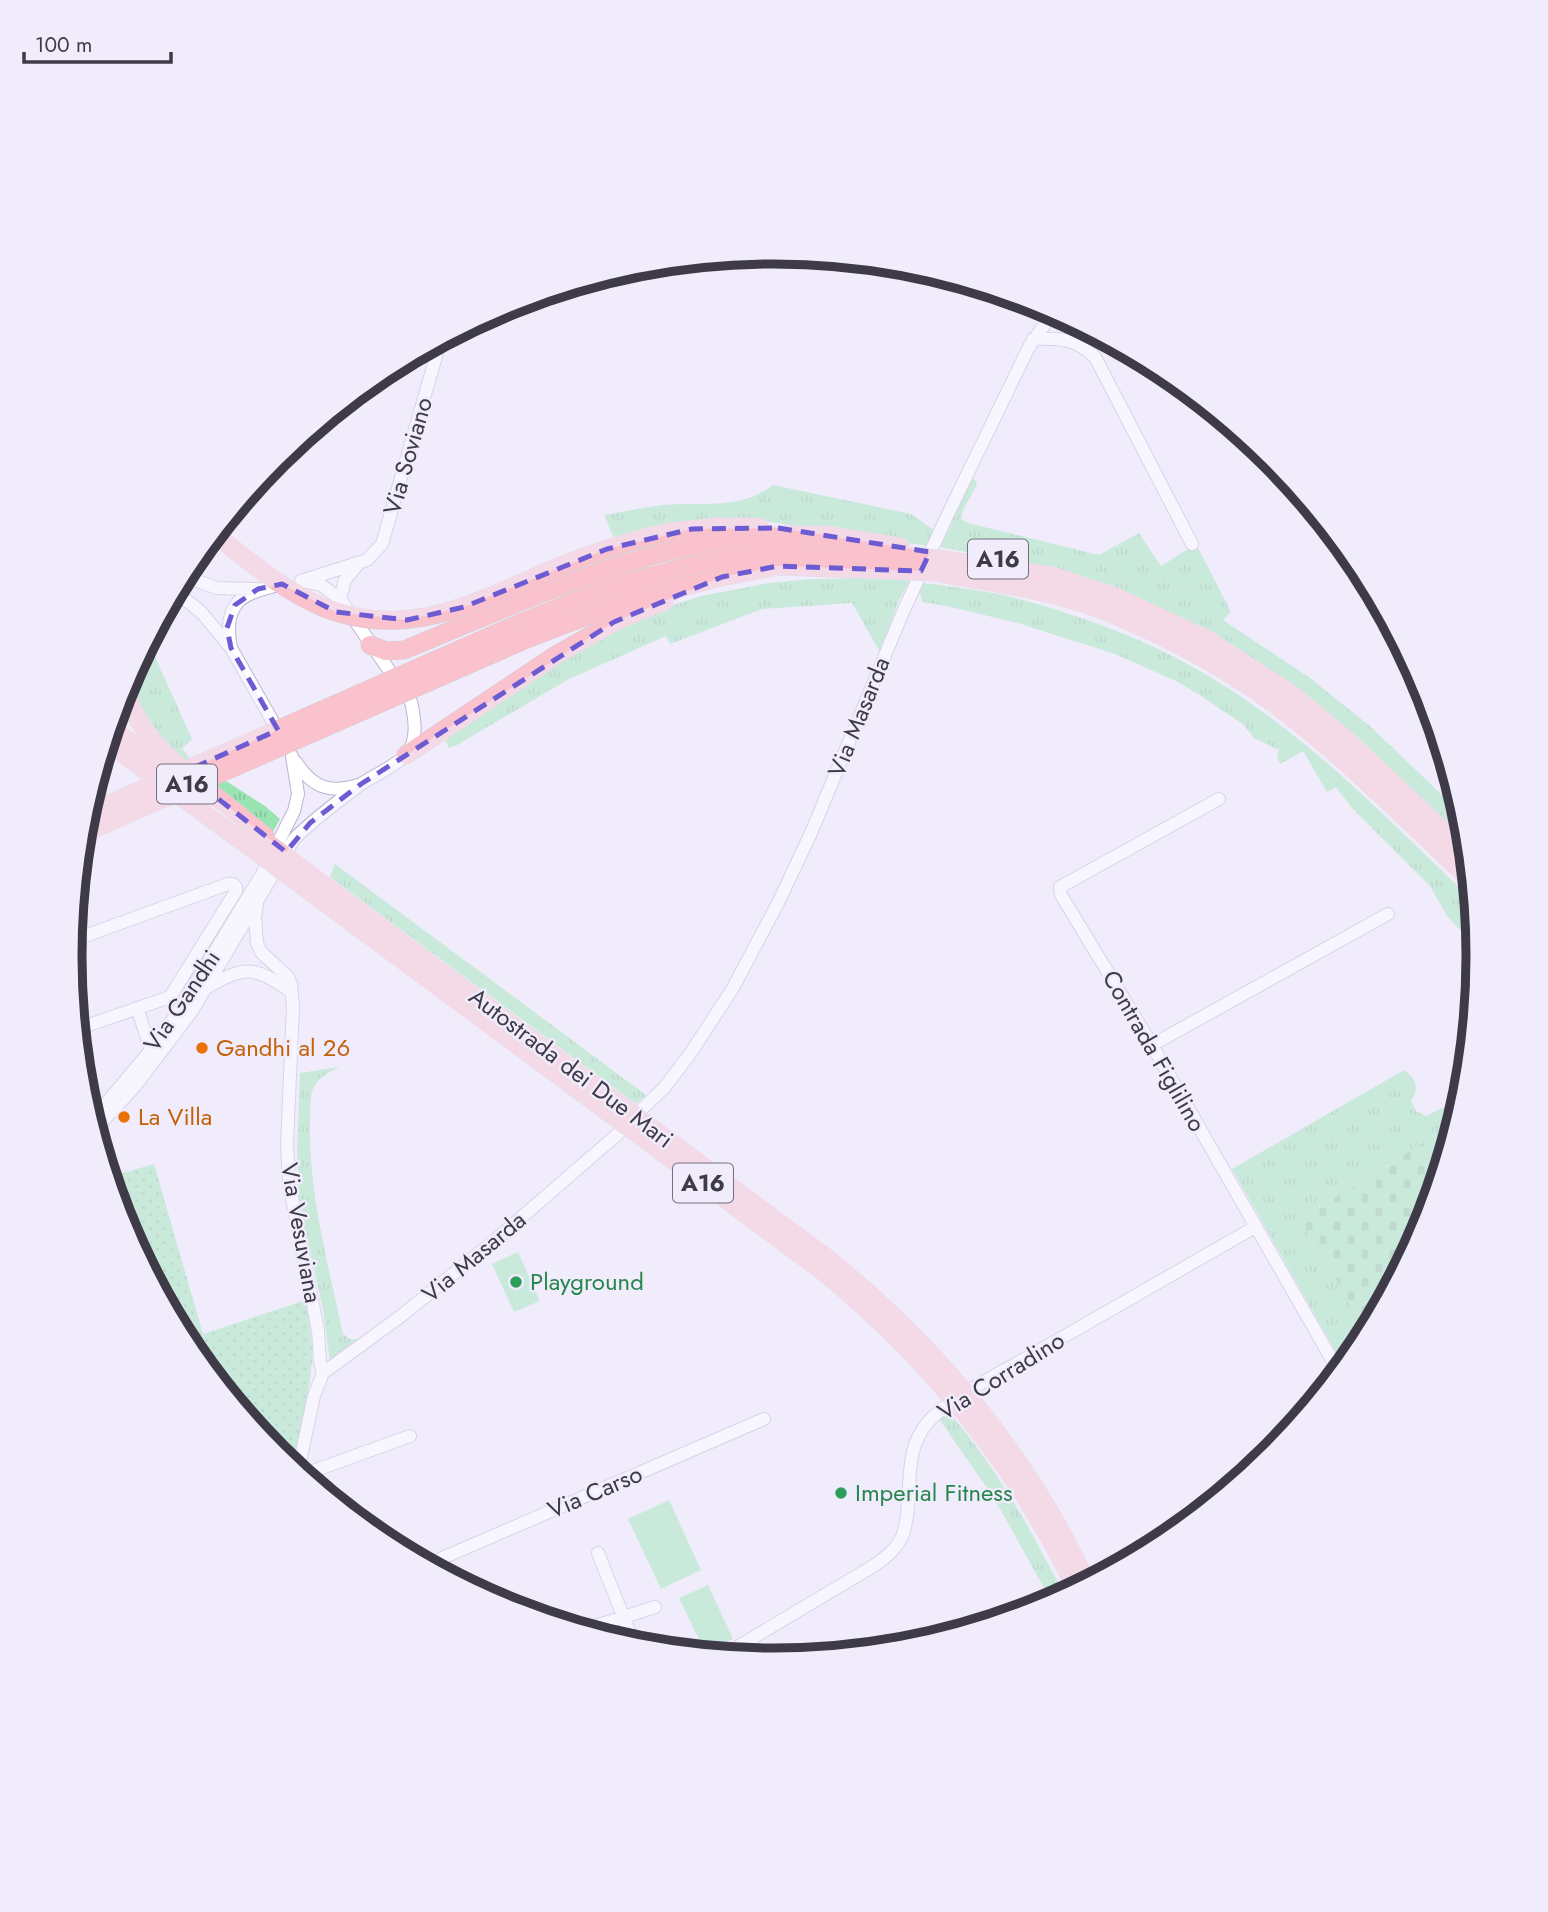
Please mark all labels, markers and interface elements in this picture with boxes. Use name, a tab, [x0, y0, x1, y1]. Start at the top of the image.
scale bar	[24, 21, 172, 65]
text: 100 m	[35, 30, 92, 60]
street label: Via Soviano	[374, 393, 441, 519]
road number: A16	[968, 540, 1028, 579]
street label: Via Masarda	[819, 652, 898, 782]
road number: A16	[157, 764, 217, 804]
street label: Via Gandhi	[135, 943, 229, 1059]
street label: Contrada Figlilino	[1094, 964, 1215, 1138]
street label: Autostrada dei Due Mari	[462, 979, 681, 1156]
place label: Gandhi al 26	[216, 1030, 350, 1065]
marker: Gandhi al 26	[194, 1040, 210, 1056]
place label: La Villa	[138, 1099, 212, 1134]
marker: La Villa	[116, 1109, 132, 1125]
street label: Via Vesuviana	[272, 1160, 331, 1306]
road number: A16	[673, 1164, 733, 1202]
street label: Via Masarda	[414, 1203, 533, 1311]
place label: Playground	[530, 1264, 644, 1299]
marker: Playground	[508, 1274, 524, 1290]
street label: Via Corradino	[930, 1323, 1071, 1429]
street label: Via Carso	[542, 1456, 648, 1527]
place label: Imperial Fitness	[855, 1475, 1013, 1510]
marker: Imperial Fitness	[833, 1485, 849, 1501]

